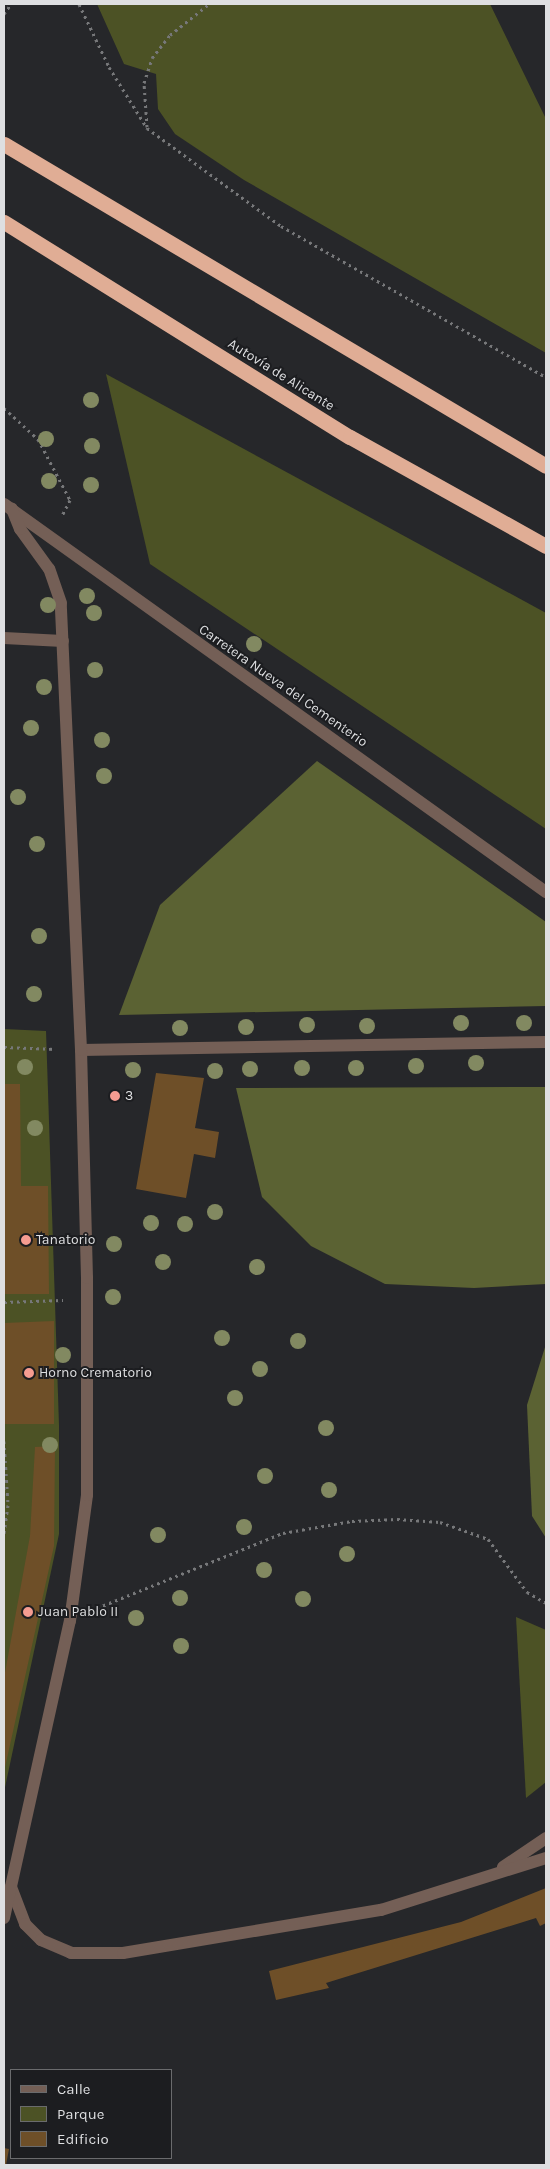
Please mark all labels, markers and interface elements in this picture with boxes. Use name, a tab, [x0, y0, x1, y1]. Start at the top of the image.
street label: Autovía de Alicante	[225, 335, 337, 415]
street label: Carretera Nueva del Cementerio	[195, 621, 371, 751]
place label: 3	[125, 1088, 133, 1104]
marker: 3	[109, 1090, 121, 1102]
place label: Tanatorio	[36, 1232, 95, 1248]
marker: Tanatorio	[20, 1234, 32, 1246]
place label: Horno Crematorio	[39, 1365, 152, 1381]
marker: Horno Crematorio	[23, 1367, 35, 1379]
place label: Juan Pablo II	[38, 1604, 118, 1620]
marker: Juan Pablo II	[22, 1606, 34, 1618]
legend	[10, 2069, 172, 2159]
text: Calle	[57, 2080, 91, 2098]
text: Parque	[57, 2105, 105, 2123]
text: Edificio	[57, 2130, 109, 2148]

